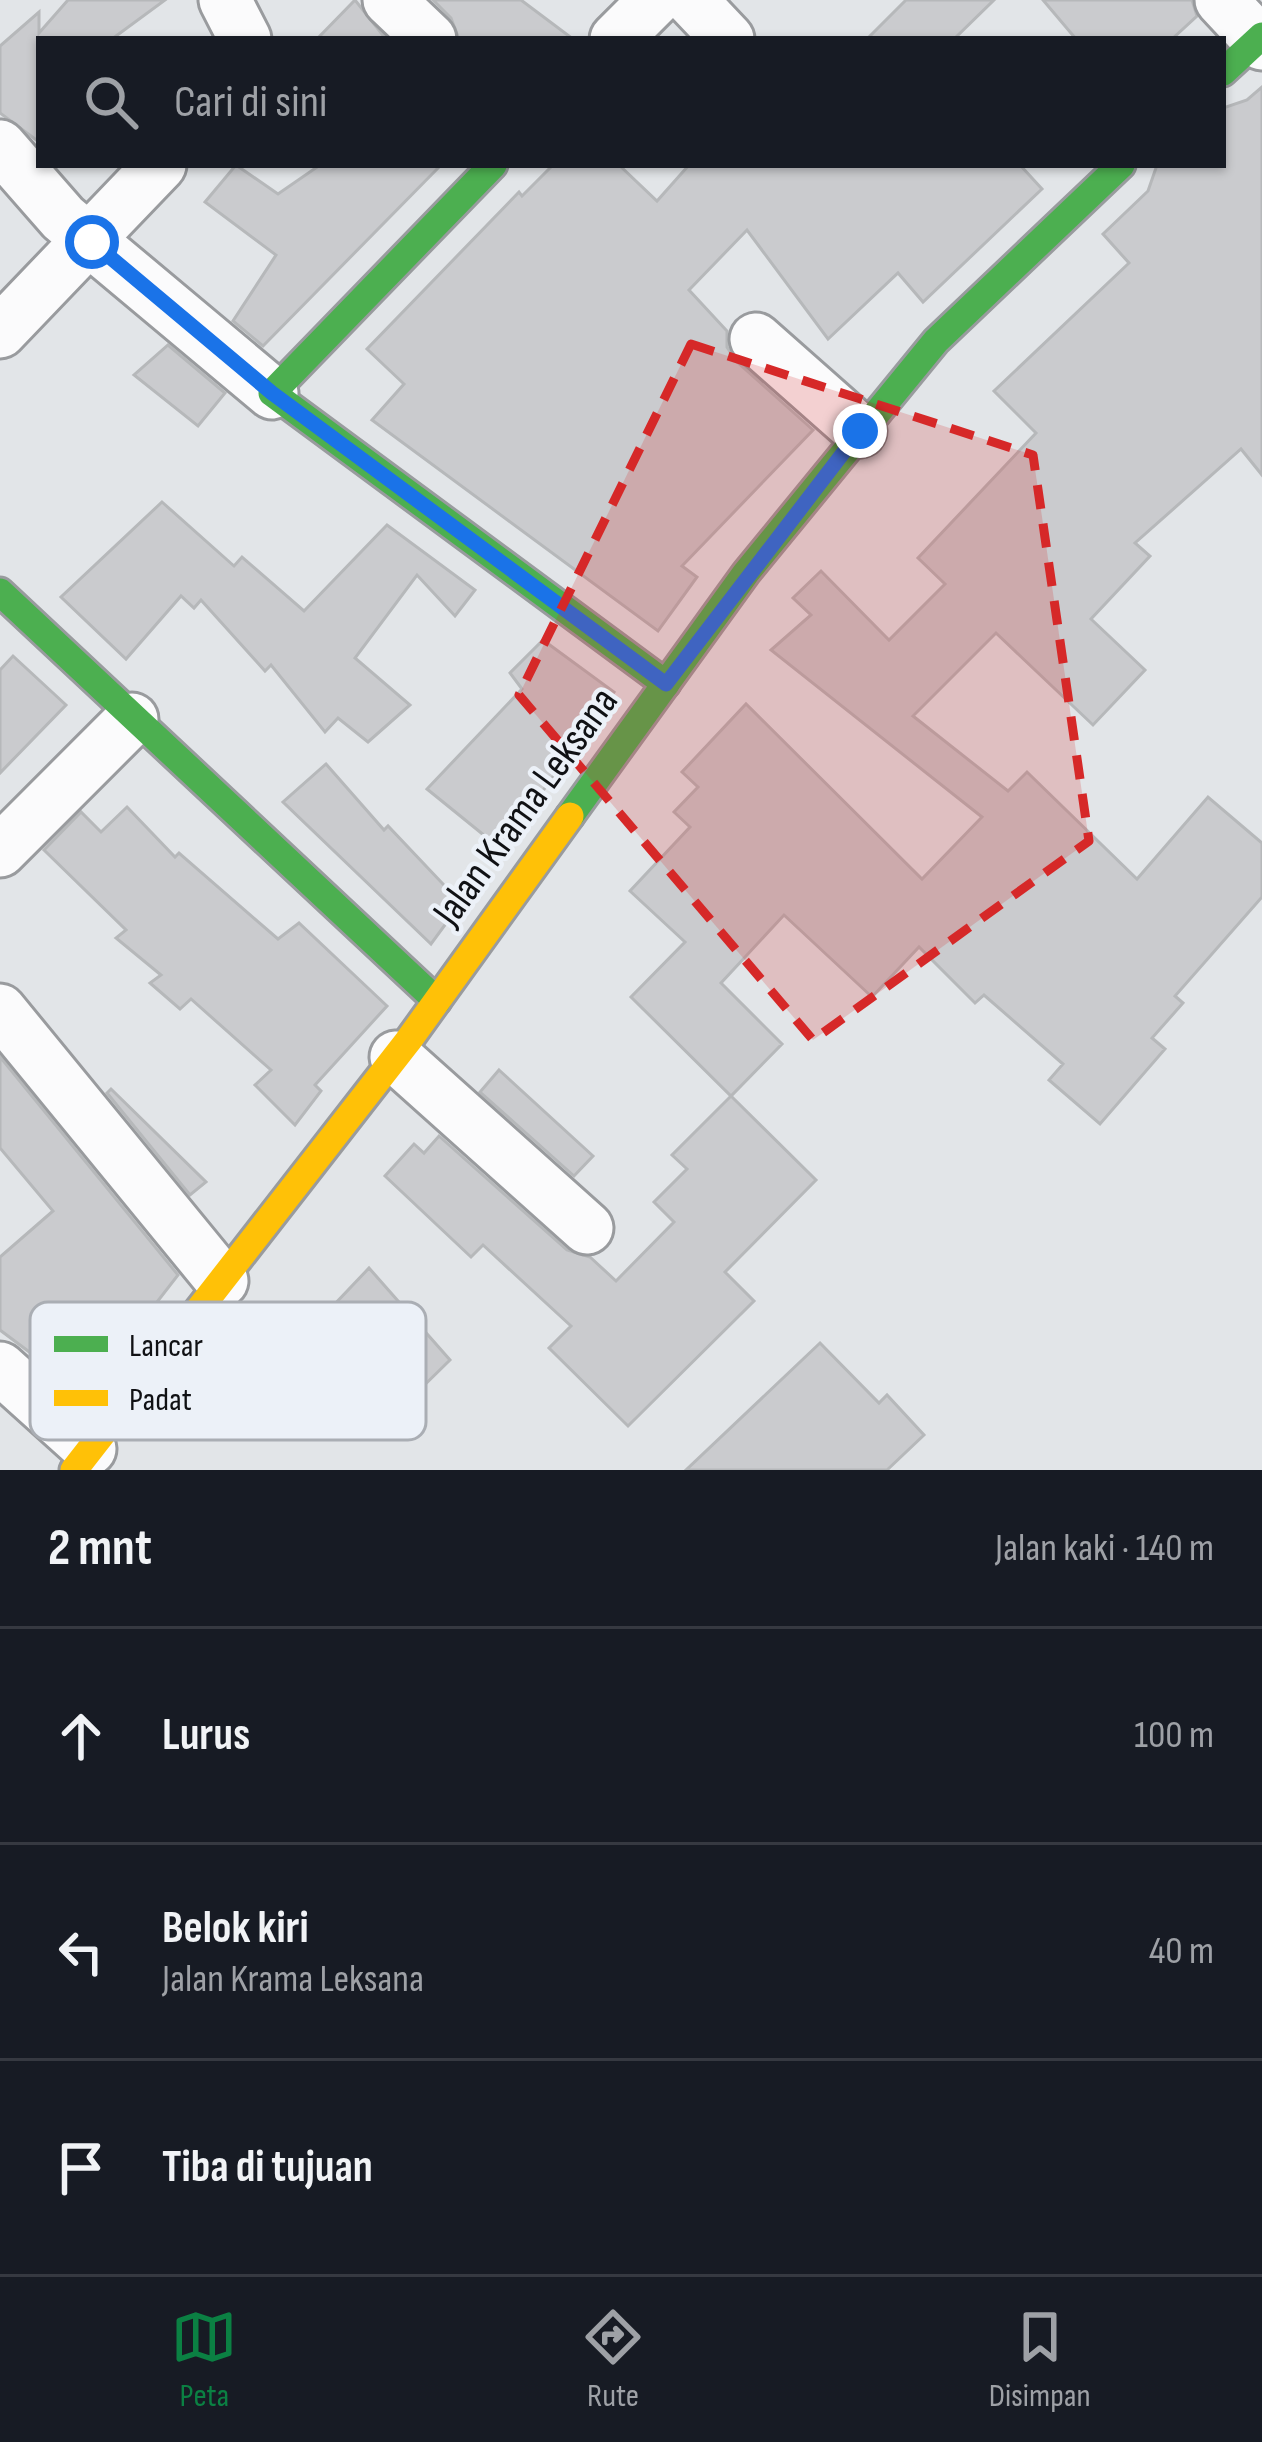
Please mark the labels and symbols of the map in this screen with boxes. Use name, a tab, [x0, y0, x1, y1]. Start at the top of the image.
route start	[65, 215, 119, 269]
route end	[833, 404, 887, 458]
street label: Jalan Krama Leksana	[422, 678, 630, 937]
legend	[30, 1302, 426, 1440]
text: Lancar	[129, 1326, 203, 1366]
text: Padat	[129, 1380, 192, 1420]

